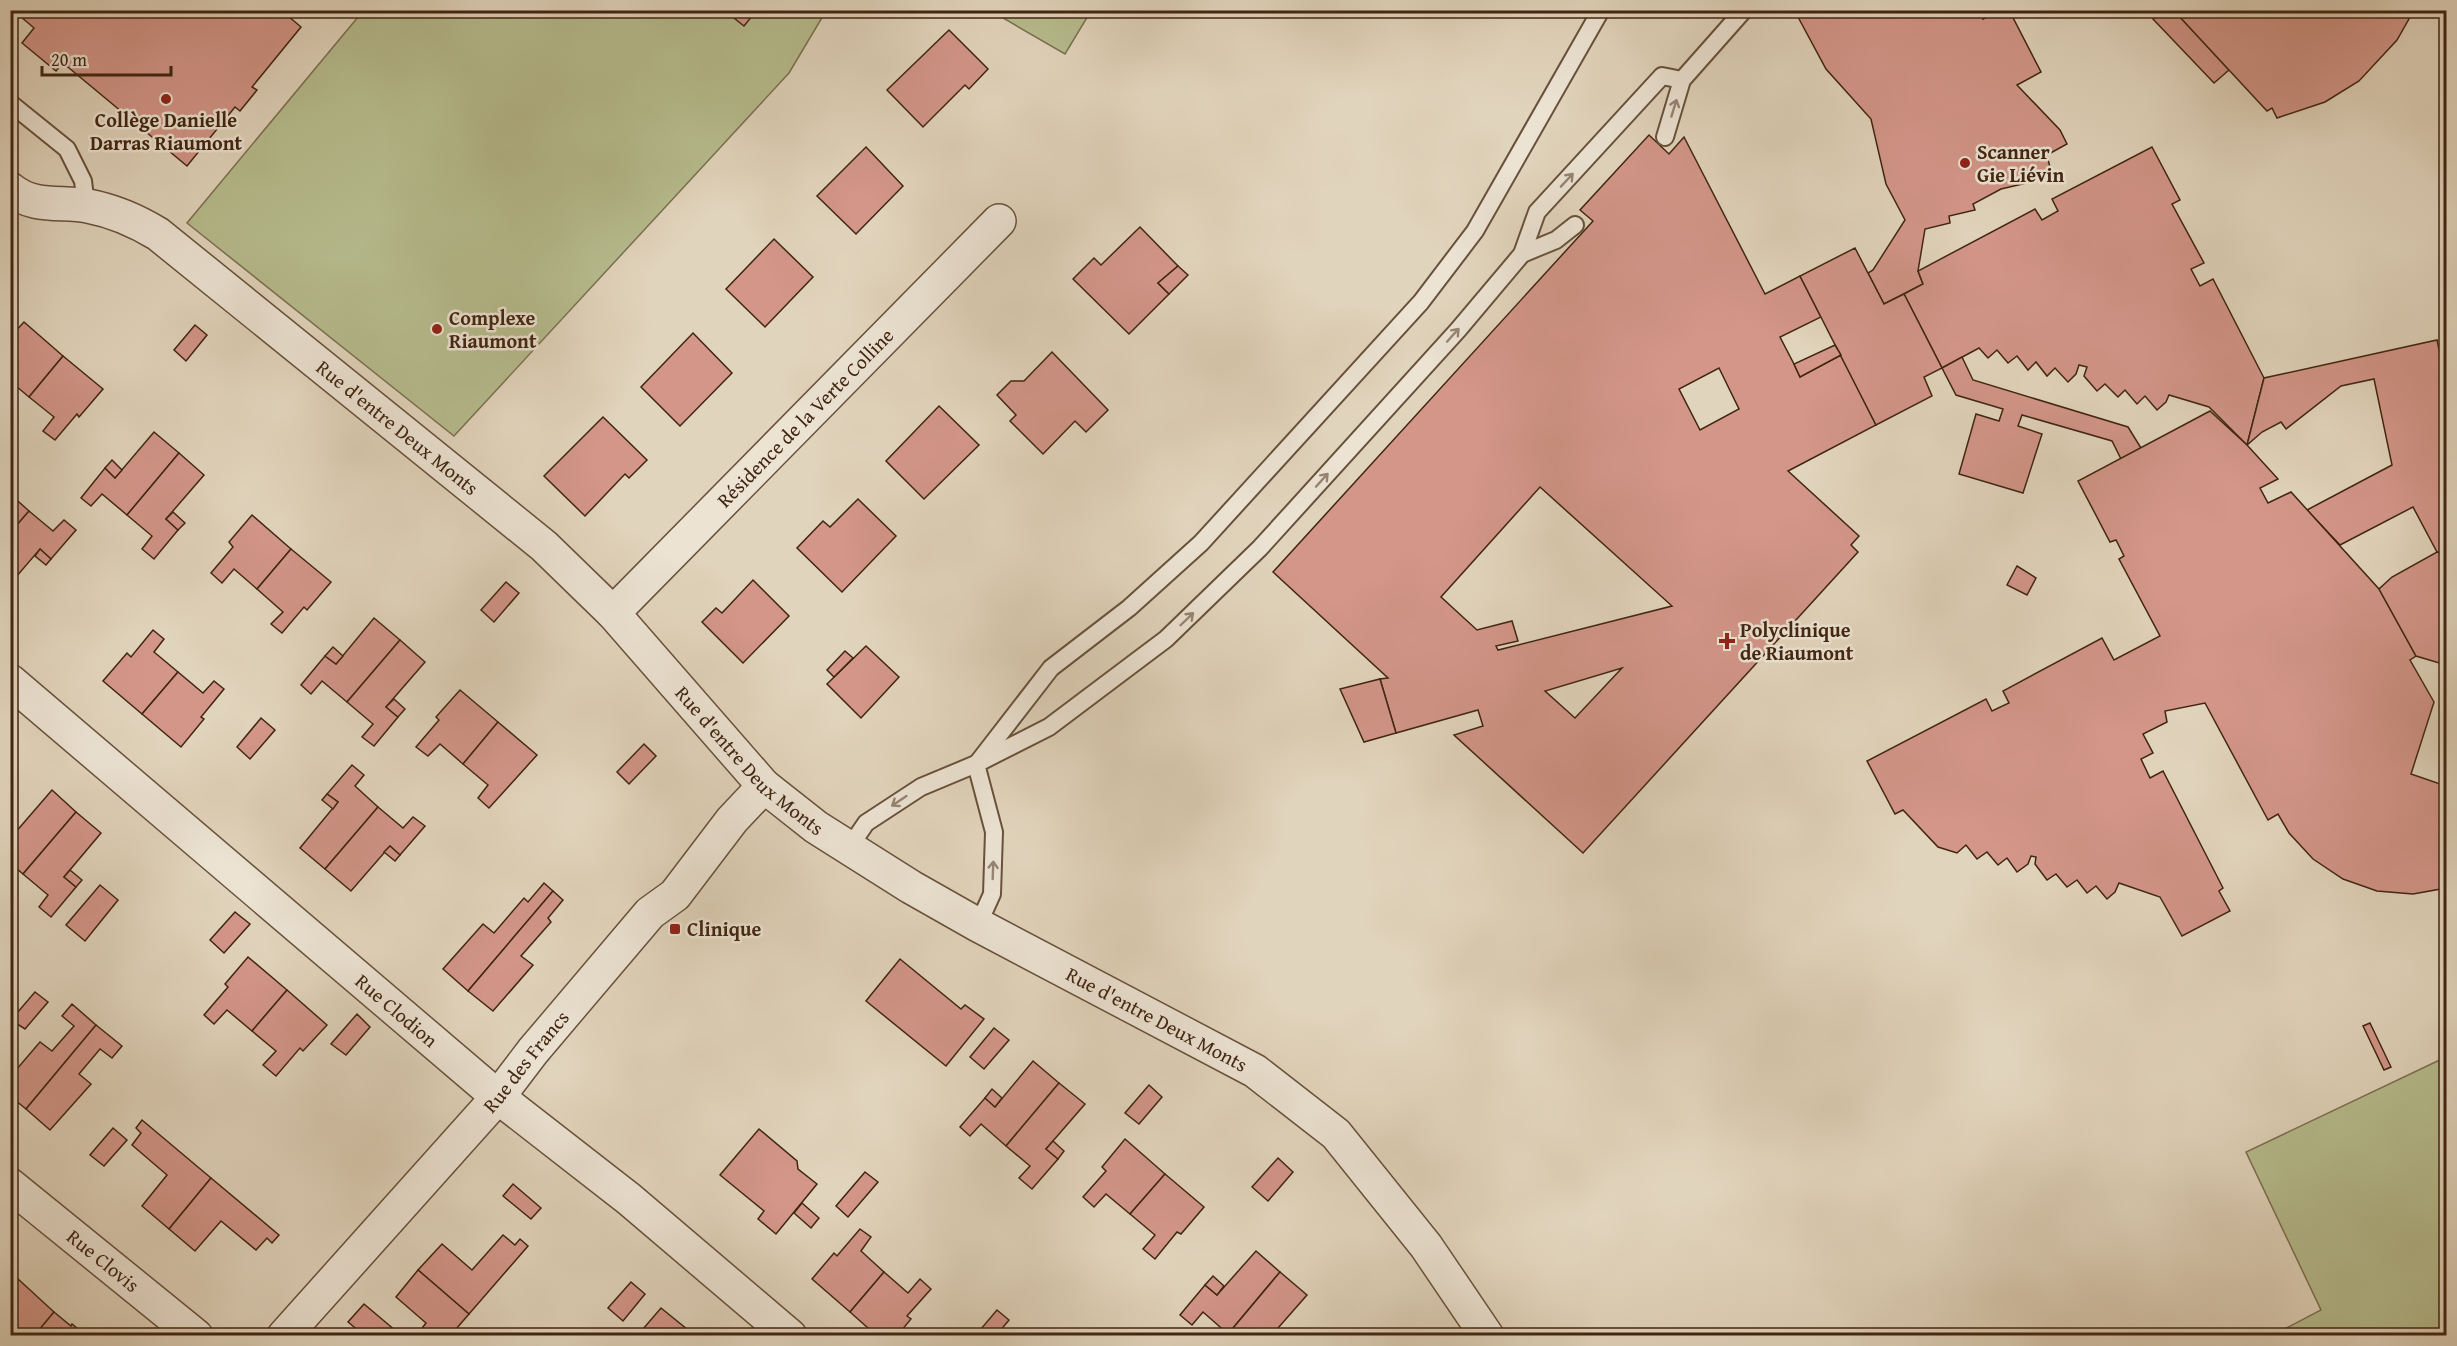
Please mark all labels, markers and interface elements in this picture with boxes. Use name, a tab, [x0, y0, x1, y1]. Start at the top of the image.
scale bar	[42, 39, 171, 77]
text: 20 m	[51, 46, 87, 73]
marker: Collège Danielle Darras Riaumont	[159, 92, 173, 106]
one-way arrow	[1669, 99, 1680, 118]
place label: Collège Danielle Darras Riaumont	[90, 105, 243, 157]
place label: Scanner Gie Liévin	[1977, 137, 2064, 189]
marker: Scanner Gie Liévin	[1958, 156, 1972, 170]
one-way arrow	[1560, 172, 1574, 187]
place label: Complexe Riaumont	[449, 303, 537, 355]
street label: Résidence de la Verte Colline	[710, 321, 900, 514]
marker: Complexe Riaumont	[430, 322, 444, 336]
one-way arrow	[1446, 328, 1460, 343]
street label: Rue d'entre Deux Monts	[310, 353, 485, 502]
one-way arrow	[1315, 472, 1330, 487]
one-way arrow	[1179, 612, 1194, 627]
place label: Polyclinique de Riaumont	[1740, 615, 1854, 667]
marker: Polyclinique de Riaumont	[1718, 632, 1736, 650]
street label: Rue d'entre Deux Monts	[669, 679, 829, 842]
one-way arrow	[891, 795, 907, 807]
one-way arrow	[987, 860, 998, 880]
place label: Clinique	[687, 914, 761, 943]
marker: Clinique	[668, 922, 682, 936]
street label: Rue d'entre Deux Monts	[1061, 959, 1253, 1079]
street label: Rue Clodion	[349, 967, 445, 1054]
street label: Rue des Francs	[476, 1004, 576, 1119]
street label: Rue Clovis	[61, 1222, 146, 1299]

